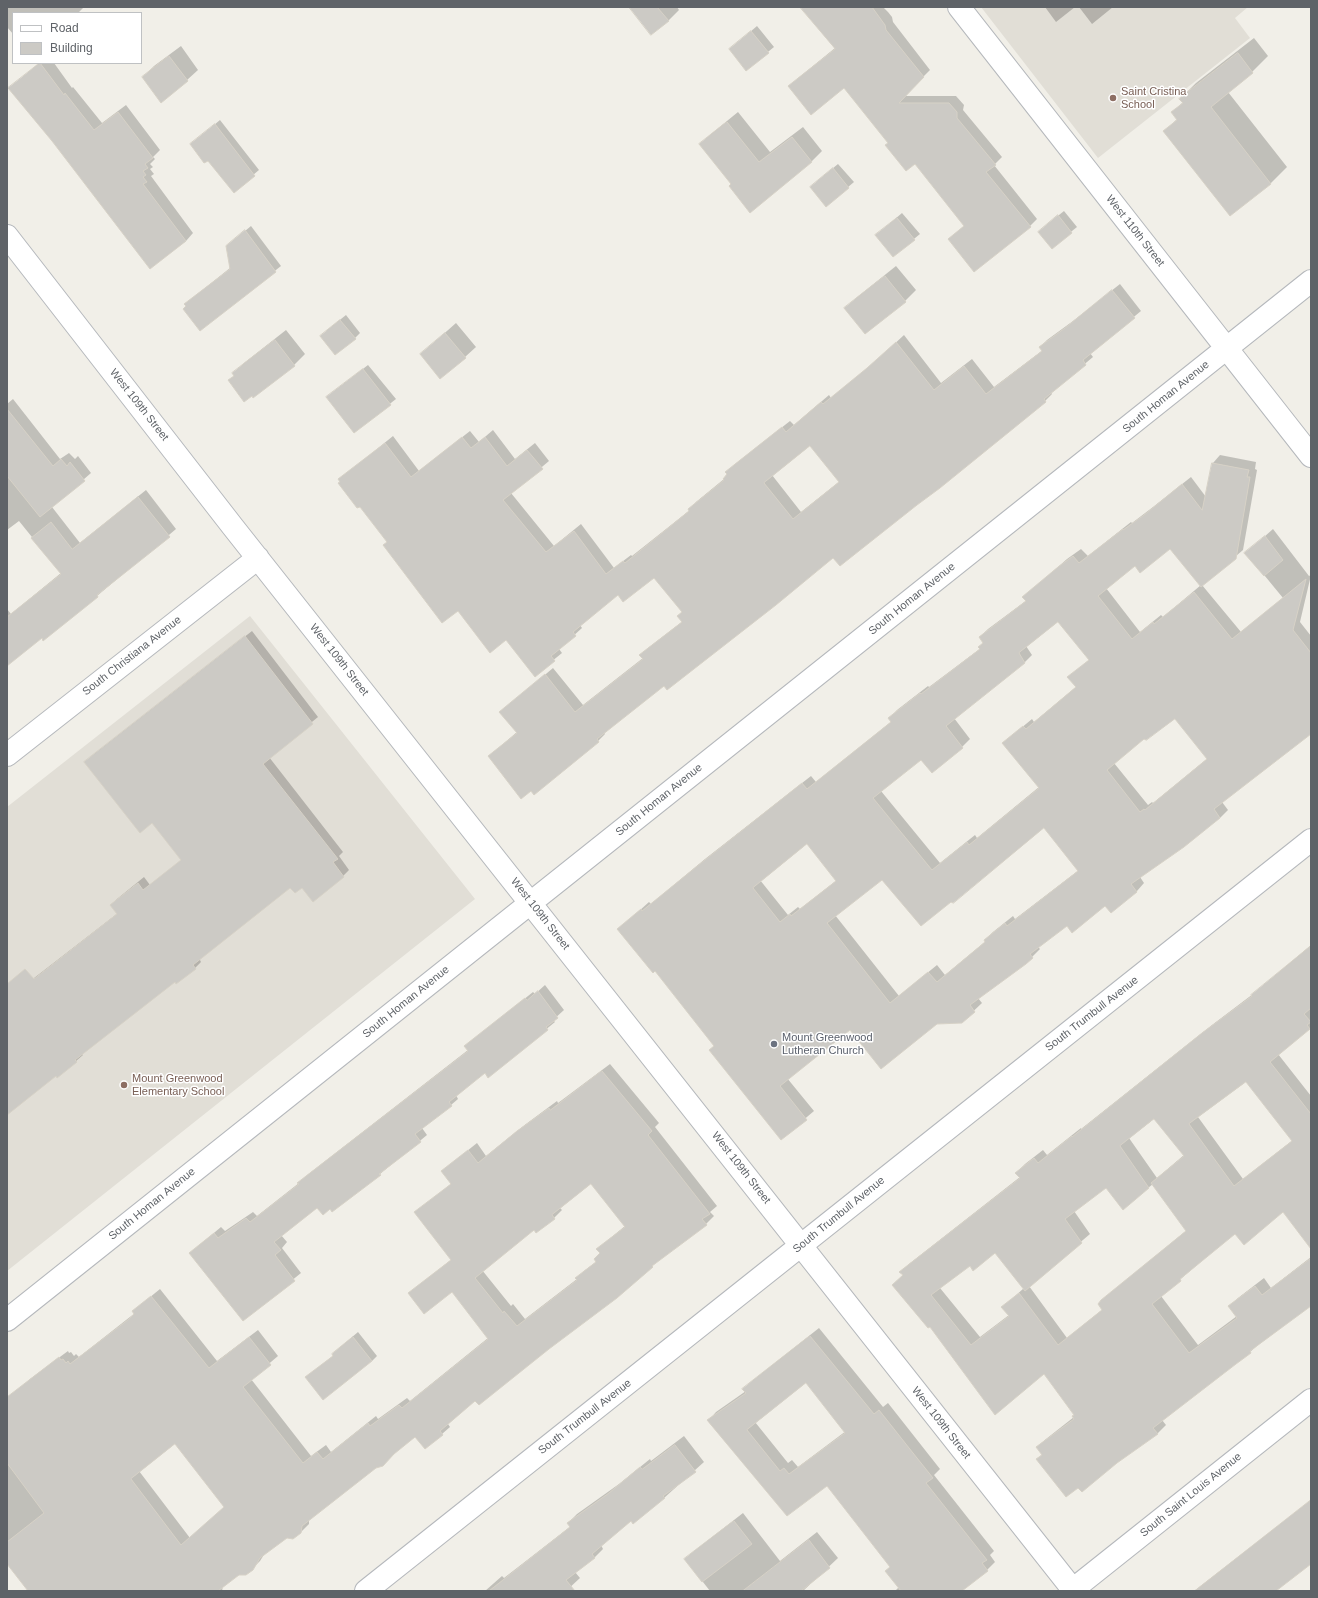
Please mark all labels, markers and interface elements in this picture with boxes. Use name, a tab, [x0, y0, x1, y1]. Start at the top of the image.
legend	[12, 12, 142, 64]
text: Road	[50, 21, 79, 35]
text: Building	[50, 41, 93, 55]
place label: Saint Cristina School	[1121, 85, 1186, 111]
marker: Saint Cristina School	[1108, 93, 1118, 103]
street label: West 110th Street	[1103, 193, 1167, 269]
street label: South Homan Avenue	[1120, 358, 1212, 436]
street label: West 109th Street	[107, 366, 171, 444]
street label: South Homan Avenue	[866, 560, 958, 638]
street label: South Christiana Avenue	[80, 613, 184, 699]
street label: West 109th Street	[307, 621, 371, 699]
street label: South Homan Avenue	[613, 761, 705, 839]
street label: West 109th Street	[508, 875, 572, 953]
street label: South Homan Avenue	[360, 963, 452, 1041]
street label: South Trumbull Avenue	[1043, 974, 1141, 1054]
place label: Mount Greenwood Lutheran Church	[782, 1031, 872, 1057]
marker: Mount Greenwood Lutheran Church	[769, 1039, 779, 1049]
place label: Mount Greenwood Elementary School	[132, 1072, 224, 1098]
marker: Mount Greenwood Elementary School	[119, 1080, 129, 1090]
street label: West 109th Street	[709, 1129, 773, 1207]
street label: South Homan Avenue	[106, 1165, 198, 1243]
street label: South Trumbull Avenue	[790, 1174, 888, 1256]
street label: South Trumbull Avenue	[536, 1377, 634, 1457]
street label: West 109th Street	[909, 1384, 973, 1462]
street label: South Saint Louis Avenue	[1138, 1450, 1244, 1540]

